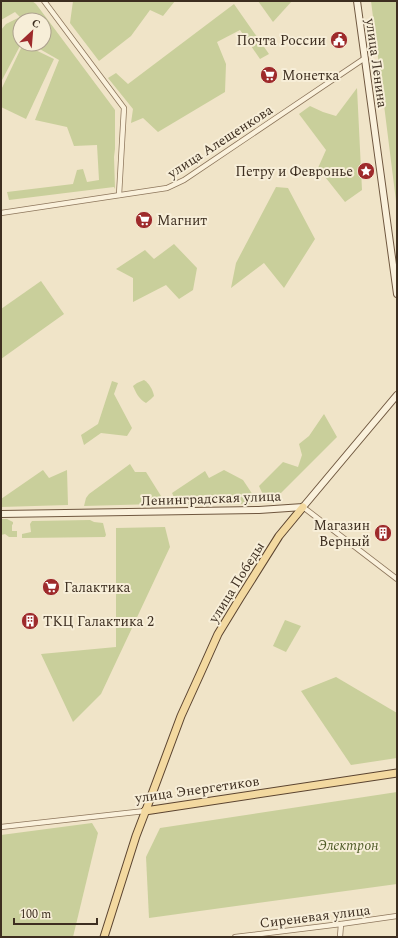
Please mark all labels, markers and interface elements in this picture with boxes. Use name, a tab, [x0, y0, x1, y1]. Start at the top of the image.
north arrow	[12, 12, 52, 52]
text: С	[29, 14, 44, 33]
street label: улица Ленина	[360, 16, 393, 109]
place label: Почта России	[237, 30, 326, 51]
public building icon: Почта России	[329, 30, 349, 50]
supermarket icon: Монетка	[259, 65, 279, 85]
place label: Монетка	[282, 65, 340, 86]
street label: улица Алещенкова	[163, 99, 277, 184]
place label: Петру и Февронье	[235, 161, 353, 182]
place icon: Петру и Февронье	[356, 161, 376, 181]
supermarket icon: Магнит	[134, 210, 154, 230]
place label: Магнит	[157, 210, 207, 231]
street label: Ленинградская улица	[140, 486, 282, 511]
place label: Магазин Верный	[314, 515, 370, 552]
building icon: Магазин Верный	[373, 523, 393, 543]
street label: улица Победы	[203, 538, 270, 628]
supermarket icon: Галактика	[41, 577, 61, 597]
place label: Галактика	[64, 577, 131, 598]
building icon: ТКЦ Галактика 2	[20, 611, 40, 631]
place label: ТКЦ Галактика 2	[43, 611, 154, 632]
street label: улица Энергетиков	[133, 770, 260, 809]
park label: Электрон	[317, 835, 379, 856]
street label: Сиреневая улица	[258, 899, 372, 934]
scale bar	[14, 900, 97, 926]
text: 100 m	[20, 905, 51, 924]

